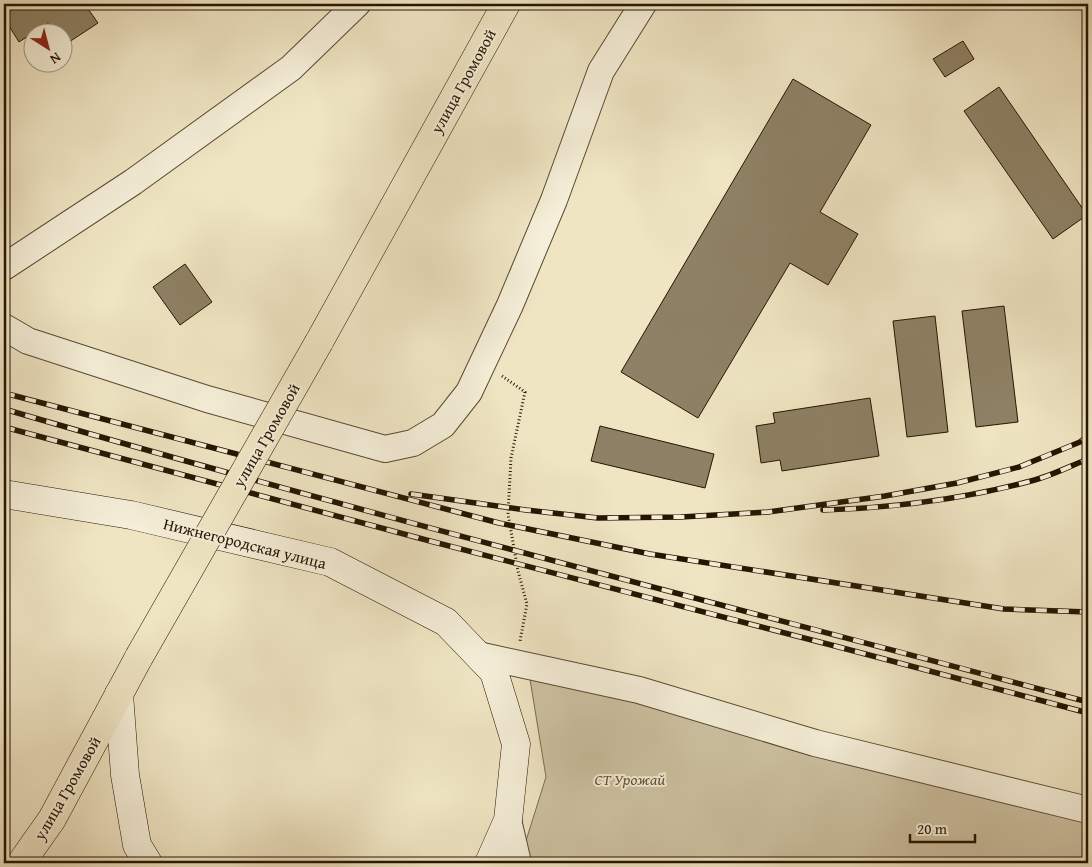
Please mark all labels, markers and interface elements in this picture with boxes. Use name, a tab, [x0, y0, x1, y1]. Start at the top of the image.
north arrow	[22, 22, 72, 72]
street label: улица Громовой	[424, 24, 502, 139]
text: N	[45, 48, 65, 70]
street label: улица Громовой	[226, 378, 306, 492]
street label: Нижнегородская улица	[161, 511, 329, 575]
street label: улица Громовой	[27, 731, 107, 845]
park label: СТ Урожай	[594, 767, 666, 791]
scale bar	[910, 812, 974, 844]
text: 20 m	[917, 818, 948, 839]

